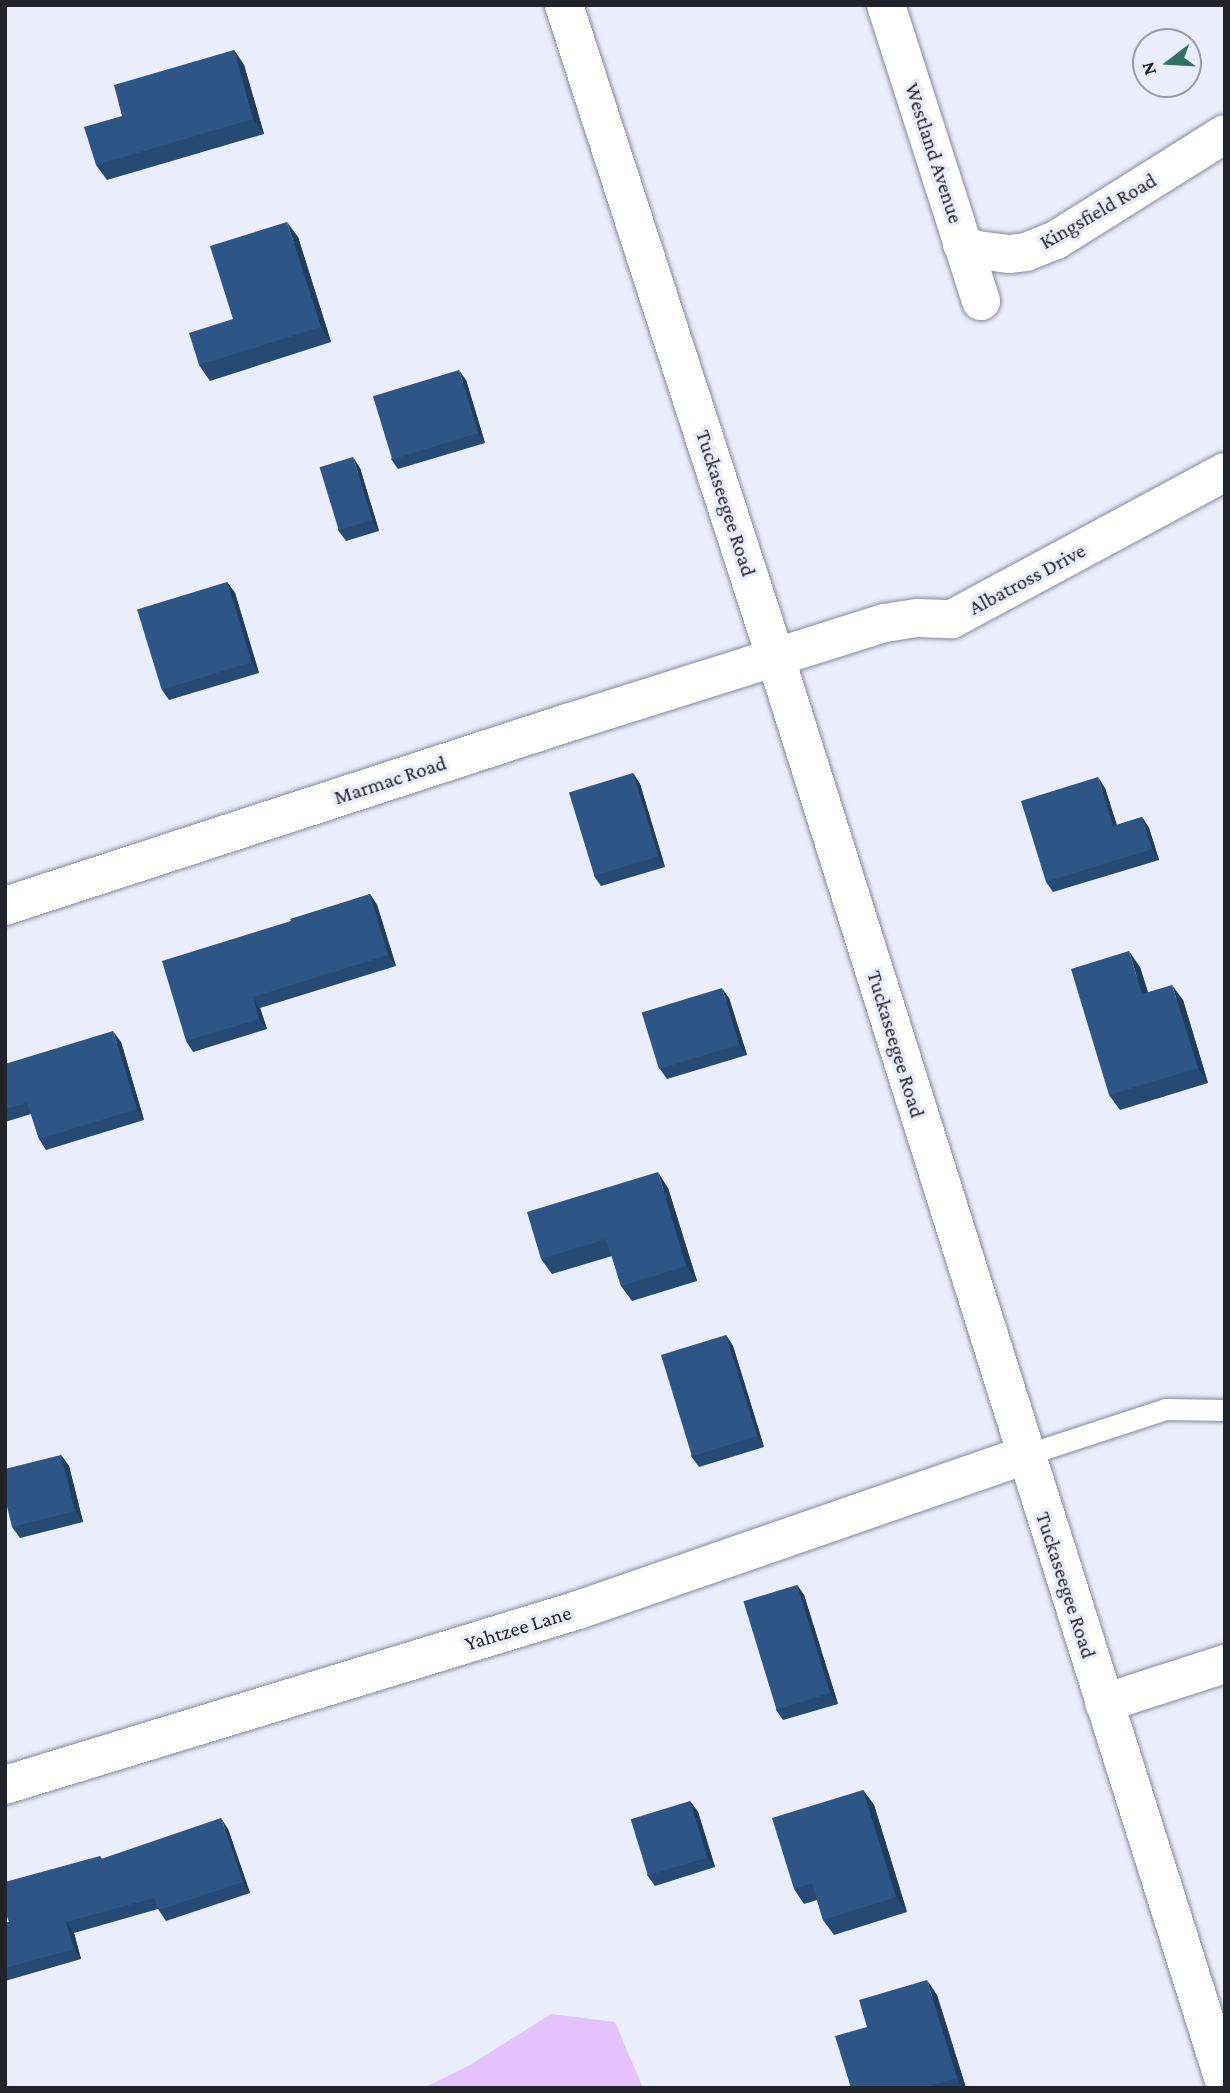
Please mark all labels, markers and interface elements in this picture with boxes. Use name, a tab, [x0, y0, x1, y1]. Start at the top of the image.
north arrow	[1132, 28, 1202, 98]
text: N	[1136, 59, 1160, 78]
street label: Westland Avenue	[899, 80, 969, 226]
street label: Kingsfield Road	[1035, 167, 1161, 255]
street label: Tuckaseegee Road	[690, 427, 762, 579]
street label: Albatross Drive	[964, 538, 1090, 620]
street label: Marmac Road	[331, 750, 449, 810]
street label: Tuckaseegee Road	[862, 967, 930, 1121]
street label: Tuckaseegee Road	[1030, 1509, 1102, 1661]
street label: Yahtzee Lane	[462, 1600, 574, 1656]

